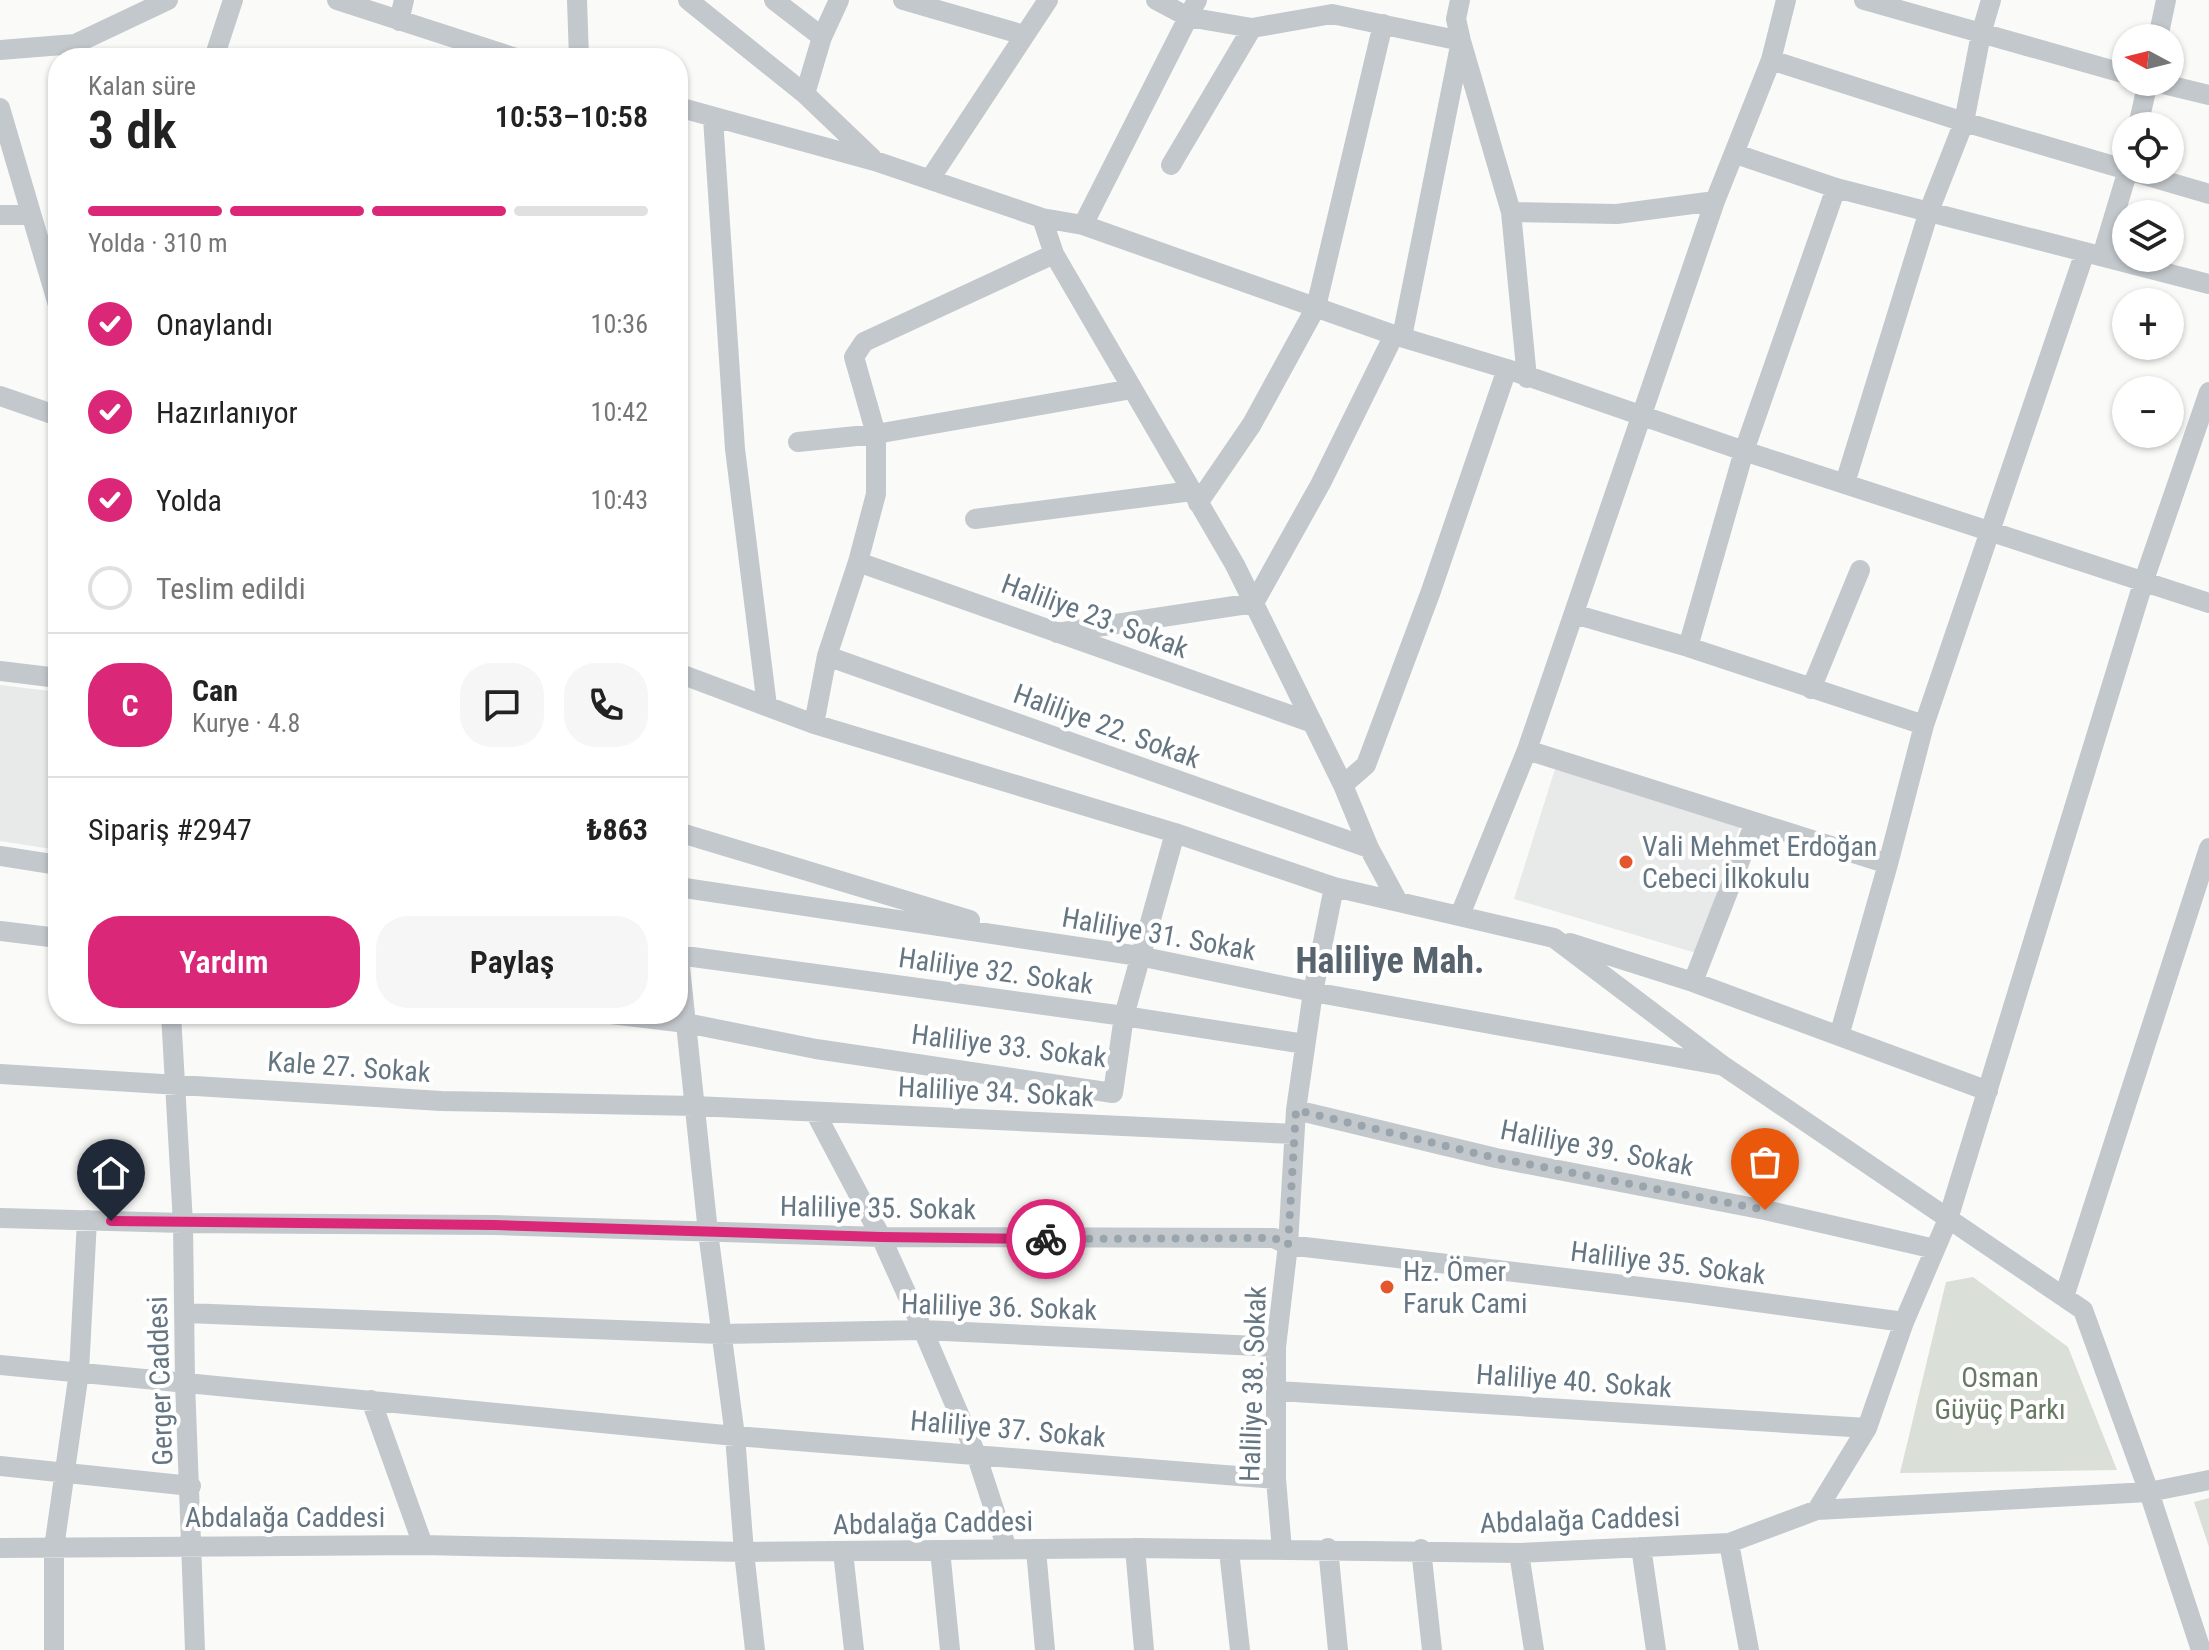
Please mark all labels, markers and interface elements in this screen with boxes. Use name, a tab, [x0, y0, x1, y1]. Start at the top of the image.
north arrow	[2112, 24, 2184, 96]
map controls	[2112, 24, 2184, 448]
text: Kalan süre	[88, 71, 196, 101]
text: 10:53–10:58	[495, 99, 648, 134]
text: 3 dk	[88, 100, 176, 161]
button: locate	[2112, 112, 2184, 184]
button: layers	[2112, 200, 2184, 272]
text: Yolda · 310 m	[88, 228, 228, 258]
button: +	[2112, 288, 2184, 360]
icon: check	[88, 302, 132, 346]
text: Onaylandı	[156, 307, 273, 342]
text: 10:36	[591, 309, 648, 339]
button: −	[2112, 376, 2184, 448]
icon: check	[88, 390, 132, 434]
text: Hazırlanıyor	[156, 395, 298, 430]
text: 10:42	[591, 397, 648, 427]
icon: check	[88, 478, 132, 522]
text: Yolda	[156, 483, 222, 518]
text: 10:43	[591, 485, 648, 515]
street label: Haliliye 23. Sokak	[997, 567, 1193, 665]
text: Teslim edildi	[156, 571, 306, 606]
button: chat	[460, 663, 544, 747]
button: phone	[564, 663, 648, 747]
text: Can	[192, 673, 238, 708]
street label: Haliliye 22. Sokak	[1009, 677, 1205, 775]
text: C	[121, 688, 139, 723]
text: Kurye · 4.8	[192, 708, 300, 738]
text: Sipariş #2947	[88, 812, 252, 847]
text: ₺863	[586, 812, 648, 847]
place label: Vali Mehmet Erdoğan Cebeci İlkokulu	[1642, 830, 1877, 895]
marker: Vali Mehmet Erdoğan Cebeci İlkokulu	[1617, 853, 1635, 871]
street label: Haliliye 31. Sokak	[1060, 901, 1259, 967]
button: Yardım	[88, 916, 360, 1008]
button: Paylaş	[376, 916, 648, 1008]
district label: Haliliye Mah.	[1295, 940, 1485, 982]
street label: Haliliye 32. Sokak	[897, 941, 1096, 1001]
street label: Haliliye 33. Sokak	[910, 1018, 1109, 1074]
street label: Kale 27. Sokak	[266, 1045, 432, 1089]
street label: Haliliye 34. Sokak	[897, 1070, 1095, 1114]
street label: Haliliye 39. Sokak	[1498, 1113, 1697, 1183]
pin	[1731, 1128, 1799, 1210]
pin	[77, 1139, 145, 1221]
icon: bag	[1743, 1140, 1787, 1184]
icon: home	[89, 1151, 133, 1195]
street label: Haliliye 35. Sokak	[780, 1190, 977, 1226]
courier	[1006, 1199, 1086, 1279]
icon: bike	[1024, 1217, 1068, 1261]
street label: Haliliye 35. Sokak	[1569, 1235, 1768, 1291]
place label: Hz. Ömer Faruk Cami	[1403, 1255, 1527, 1320]
marker: Hz. Ömer Faruk Cami	[1378, 1278, 1396, 1296]
street label: Haliliye 38. Sokak	[1233, 1285, 1273, 1483]
street label: Haliliye 36. Sokak	[900, 1287, 1098, 1327]
street label: Gerger Caddesi	[141, 1296, 179, 1466]
street label: Haliliye 40. Sokak	[1475, 1358, 1673, 1404]
park label: Osman Güyüç Parkı	[1934, 1361, 2066, 1426]
street label: Haliliye 37. Sokak	[909, 1404, 1108, 1454]
street label: Abdalağa Caddesi	[1479, 1500, 1681, 1540]
street label: Abdalağa Caddesi	[185, 1501, 385, 1534]
street label: Abdalağa Caddesi	[833, 1505, 1033, 1541]

